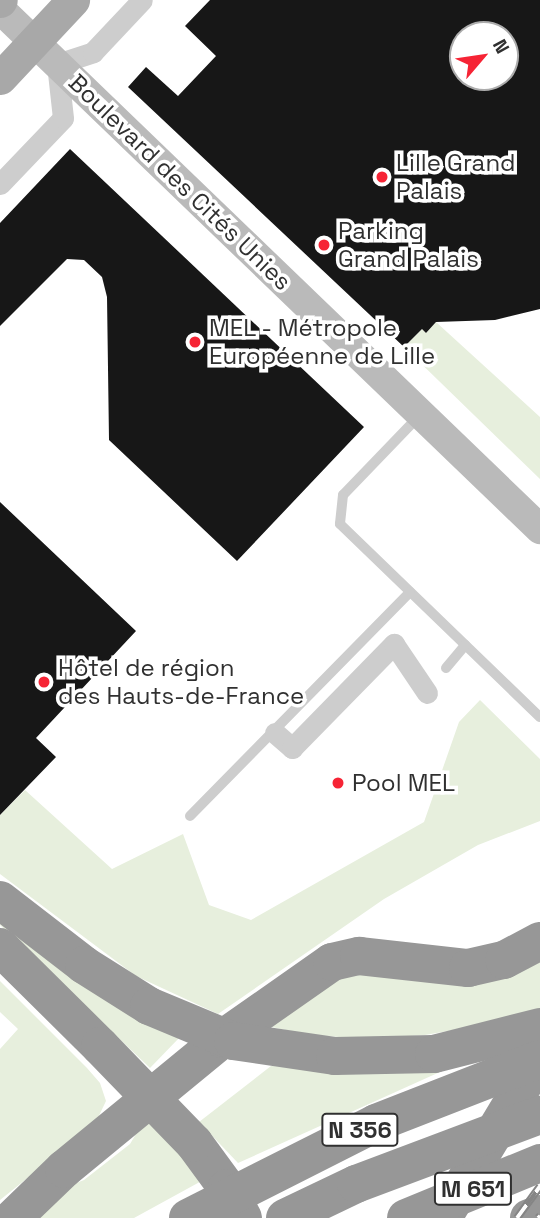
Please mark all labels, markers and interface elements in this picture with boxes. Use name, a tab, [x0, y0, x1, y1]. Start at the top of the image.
north arrow	[449, 21, 519, 91]
text: N	[487, 35, 515, 58]
street label: Boulevard des Cités Unies	[63, 68, 297, 296]
place label: Lille Grand Palais	[396, 149, 516, 205]
marker: Lille Grand Palais	[374, 169, 390, 185]
place label: Parking Grand Palais	[338, 217, 479, 273]
marker: Parking Grand Palais	[316, 237, 332, 253]
place label: MEL - Métropole Européenne de Lille	[209, 314, 435, 370]
marker: MEL - Métropole Européenne de Lille	[187, 334, 203, 350]
place label: Hôtel de région des Hauts-de-France	[58, 654, 304, 710]
marker: Hôtel de région des Hauts-de-France	[36, 674, 52, 690]
place label: Pool MEL	[352, 769, 455, 797]
marker: Pool MEL	[330, 775, 346, 791]
road number: N 356	[320, 1110, 400, 1149]
road number: M 651	[433, 1170, 513, 1208]

